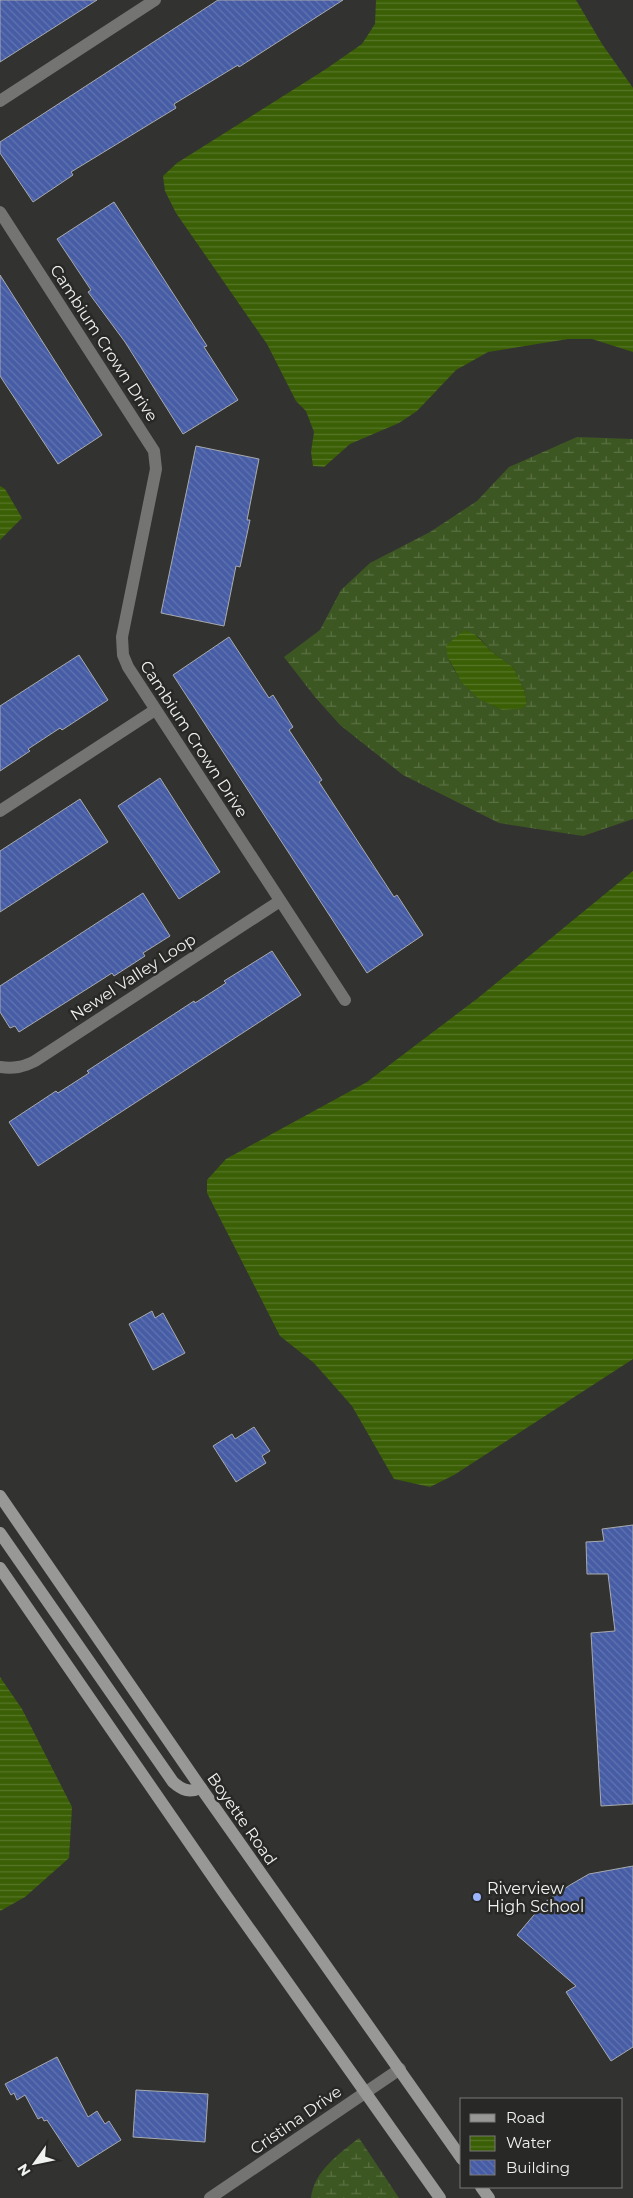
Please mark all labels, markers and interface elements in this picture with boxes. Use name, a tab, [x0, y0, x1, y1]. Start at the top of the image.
street label: Cambium Crown Drive	[46, 261, 162, 425]
street label: Cambium Crown Drive	[136, 657, 252, 821]
street label: Newel Valley Loop	[67, 929, 199, 1025]
street label: Boyette Road	[203, 1769, 281, 1869]
place label: Riverview High School	[487, 1879, 584, 1916]
marker: Riverview High School	[471, 1891, 483, 1903]
street label: Cristina Drive	[247, 2082, 345, 2158]
legend	[460, 2098, 623, 2188]
text: Road	[506, 2108, 545, 2127]
text: Water	[506, 2133, 552, 2152]
north arrow	[10, 2138, 60, 2188]
text: Building	[506, 2158, 570, 2177]
text: N	[13, 2160, 35, 2180]

